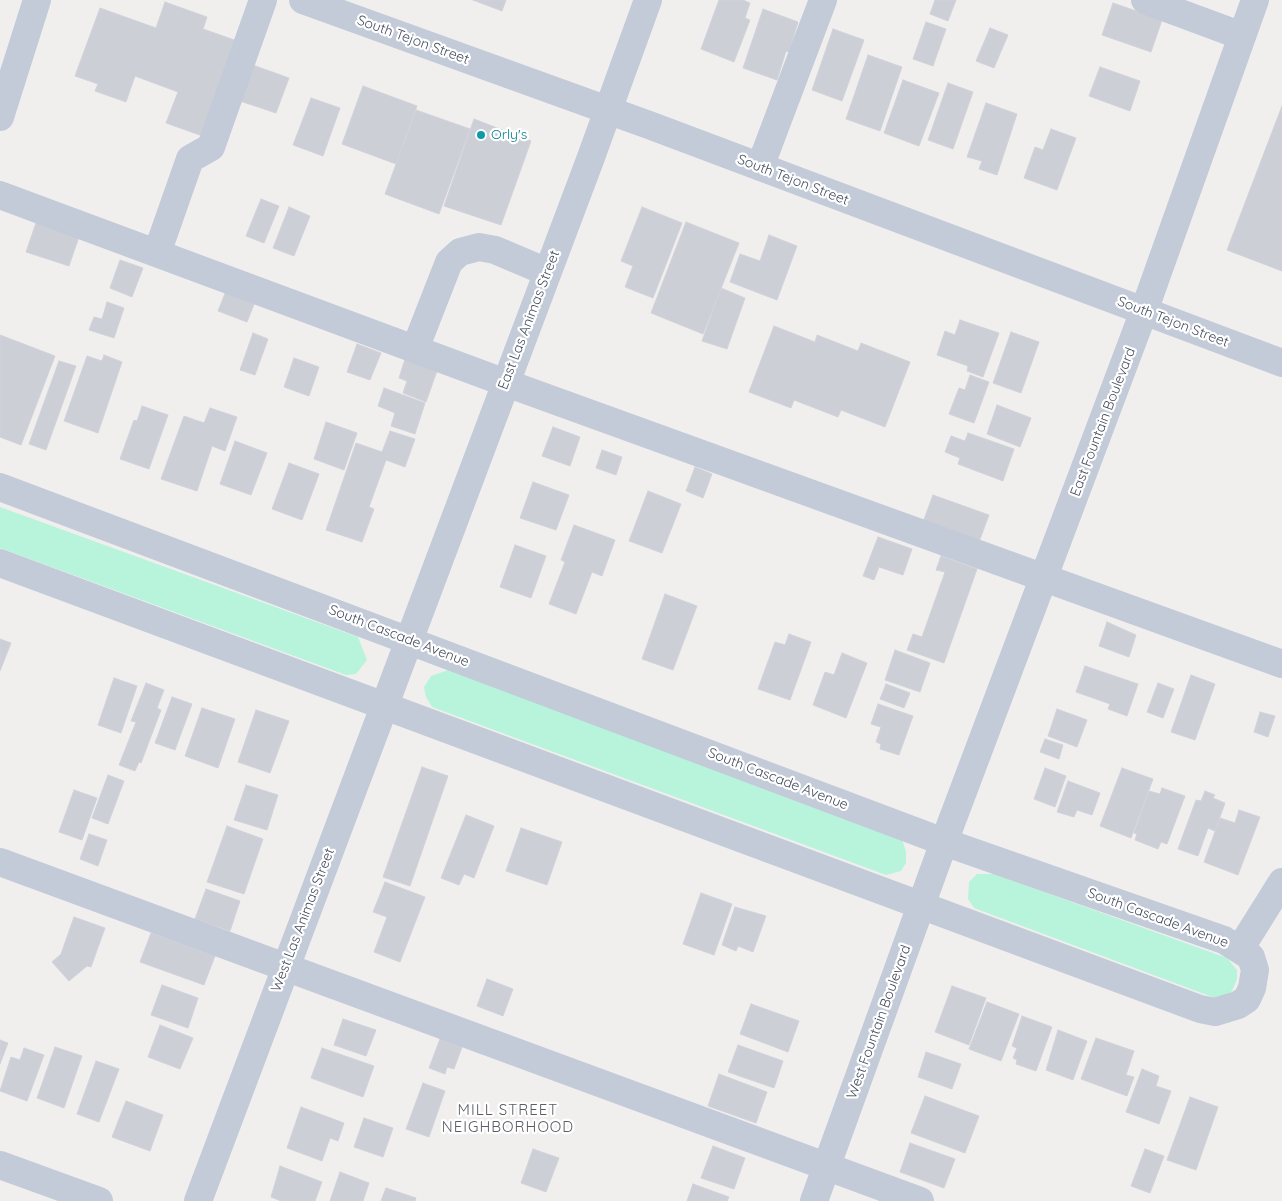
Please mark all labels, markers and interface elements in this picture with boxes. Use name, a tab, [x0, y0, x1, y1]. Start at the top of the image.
street label: South Tejon Street	[355, 12, 471, 68]
place label: Orly's	[491, 127, 527, 143]
marker: Orly's	[475, 129, 487, 141]
street label: South Tejon Street	[735, 151, 851, 209]
street label: East Las Animas Street	[495, 248, 563, 392]
street label: South Tejon Street	[1115, 293, 1231, 351]
street label: East Fountain Boulevard	[1067, 345, 1139, 499]
street label: South Cascade Avenue	[327, 601, 471, 671]
street label: South Cascade Avenue	[706, 744, 850, 814]
street label: West Las Animas Street	[268, 846, 338, 994]
street label: South Cascade Avenue	[1085, 885, 1231, 951]
street label: West Fountain Boulevard	[843, 943, 915, 1101]
district label: MILL STREET NEIGHBORHOOD	[440, 1101, 576, 1136]

